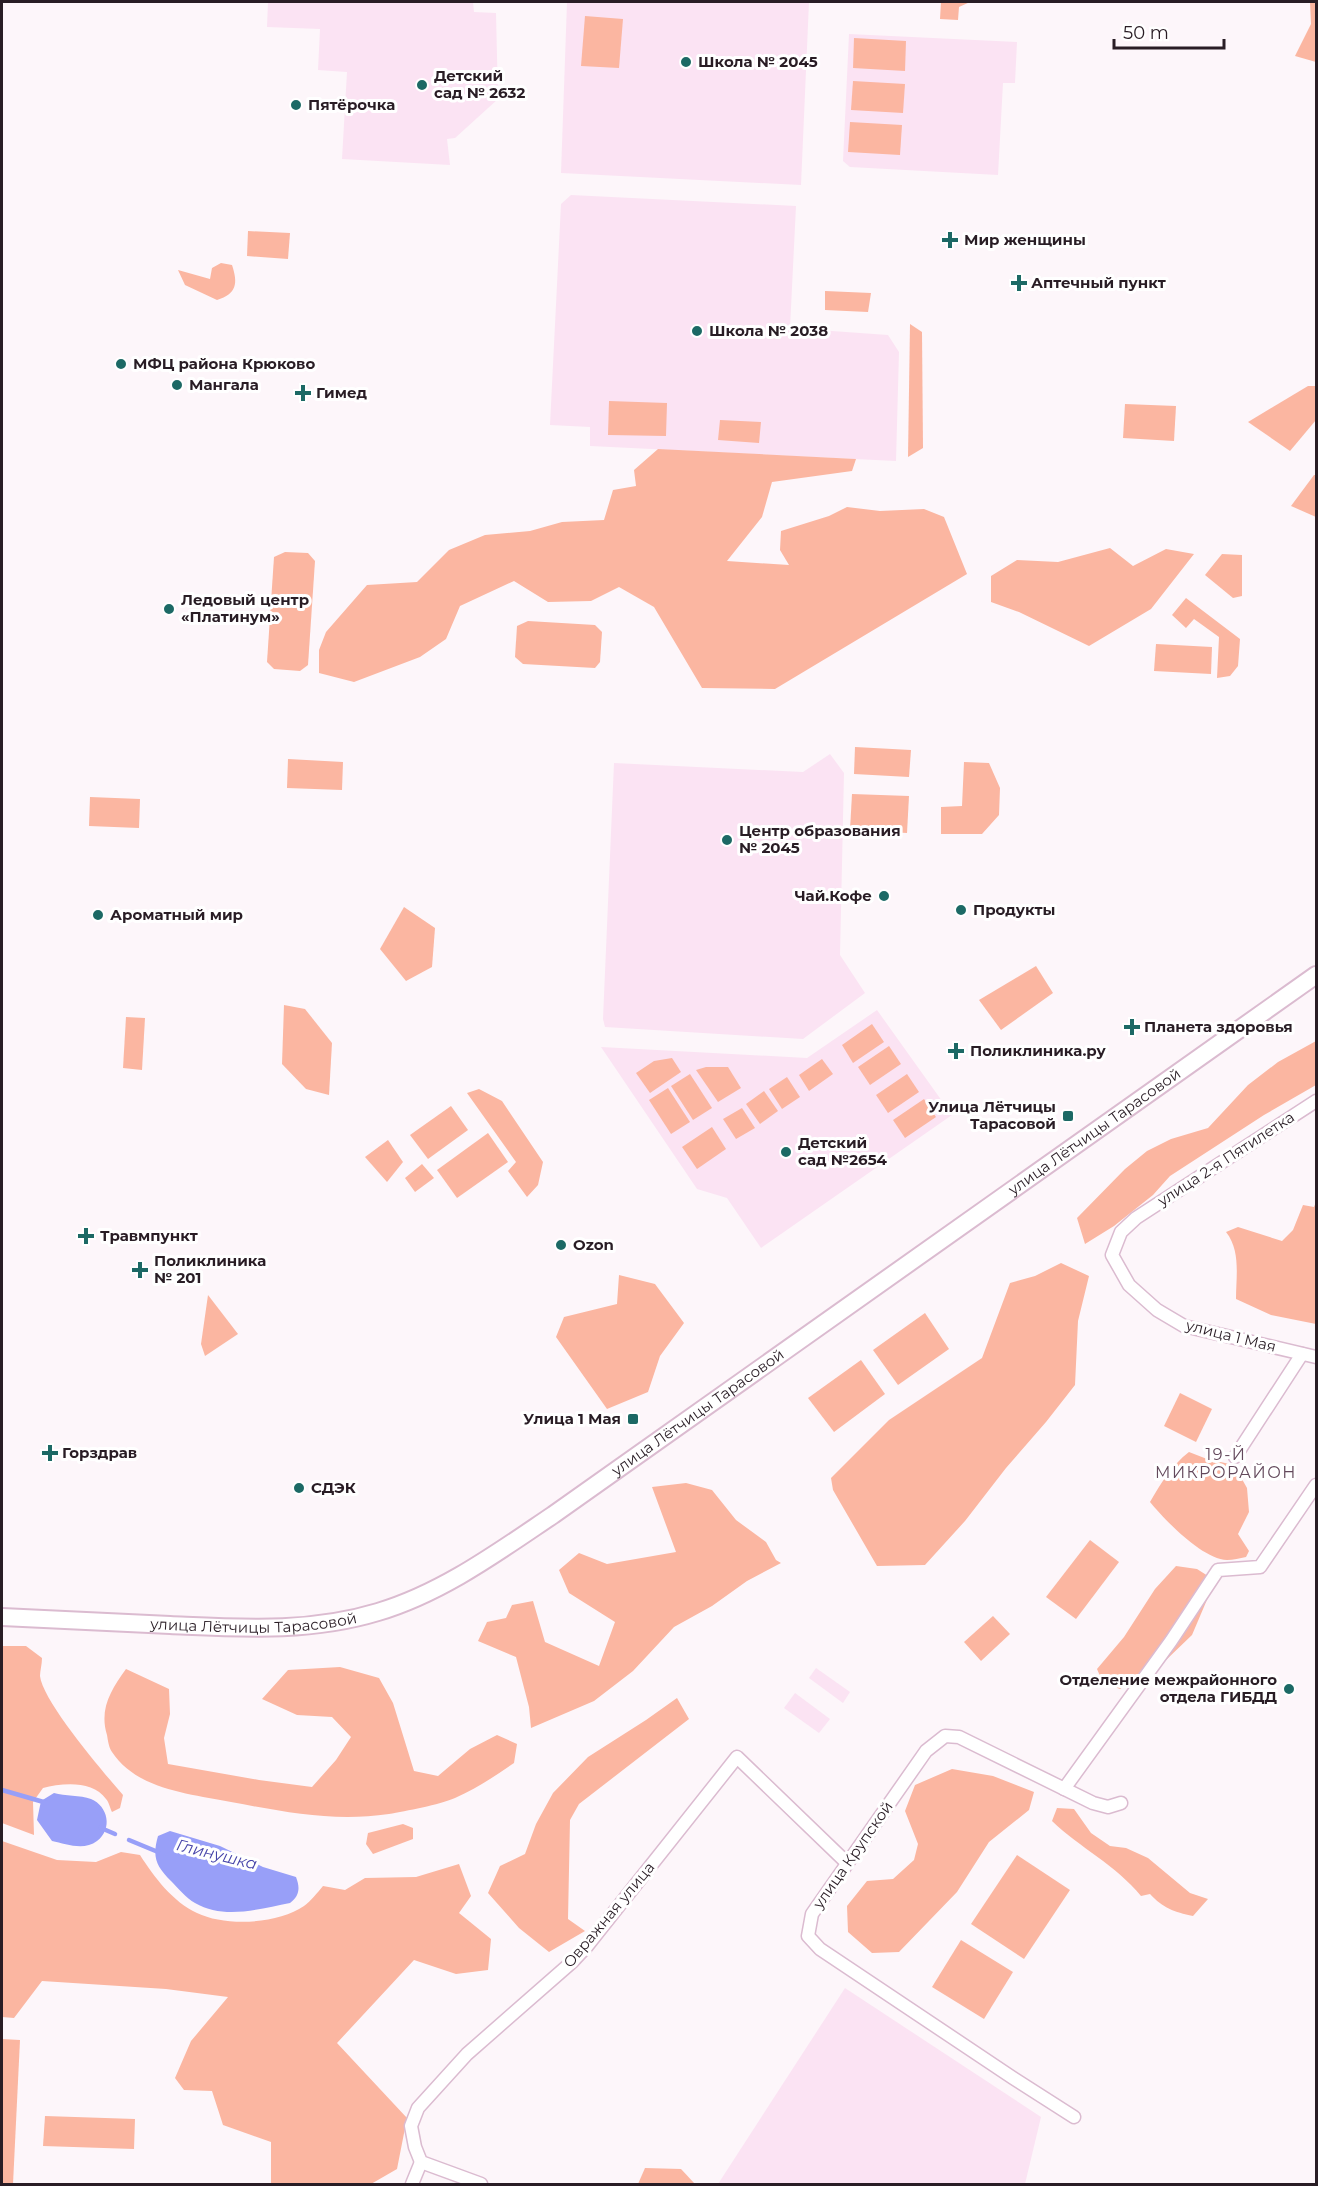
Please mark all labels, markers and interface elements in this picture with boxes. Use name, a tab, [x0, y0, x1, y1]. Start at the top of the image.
scale bar	[1114, 12, 1224, 50]
text: 50 m	[1123, 22, 1169, 44]
place label: Школа № 2045	[698, 52, 818, 71]
marker: Школа № 2045	[679, 55, 693, 69]
place label: Детский сад № 2632	[434, 66, 525, 102]
marker: Детский сад № 2632	[415, 78, 429, 92]
place label: Пятёрочка	[308, 95, 395, 114]
marker: Пятёрочка	[289, 98, 303, 112]
place label: Мир женщины	[964, 230, 1086, 249]
marker: Мир женщины	[941, 231, 959, 249]
place label: Аптечный пункт	[1031, 273, 1166, 292]
marker: Аптечный пункт	[1012, 276, 1026, 290]
place label: Школа № 2038	[709, 321, 828, 340]
marker: Школа № 2038	[690, 324, 704, 338]
place label: МФЦ района Крюково	[133, 354, 315, 373]
marker: МФЦ района Крюково	[114, 357, 128, 371]
place label: Мангала	[189, 375, 259, 394]
marker: Мангала	[170, 378, 184, 392]
place label: Гимед	[316, 383, 367, 402]
marker: Гимед	[294, 384, 312, 402]
place label: Ледовый центр «Платинум»	[181, 590, 309, 626]
marker: Ледовый центр «Платинум»	[162, 602, 176, 616]
place label: Центр образования № 2045	[739, 821, 901, 857]
marker: Центр образования № 2045	[720, 833, 734, 847]
place label: Чай.Кофе	[795, 886, 872, 905]
marker: Чай.Кофе	[877, 889, 891, 903]
place label: Продукты	[973, 900, 1055, 919]
marker: Продукты	[954, 903, 968, 917]
place label: Ароматный мир	[110, 905, 243, 924]
marker: Ароматный мир	[91, 908, 105, 922]
place label: Планета здоровья	[1144, 1017, 1293, 1036]
marker: Планета здоровья	[1125, 1020, 1139, 1034]
place label: Поликлиника.ру	[970, 1041, 1106, 1060]
marker: Поликлиника.ру	[947, 1042, 965, 1060]
street label: улица Лётчицы Тарасовой	[1003, 1064, 1184, 1199]
place label: Улица Лётчицы Тарасовой	[928, 1097, 1056, 1133]
street label: улица 2-я Пятилетка	[1153, 1107, 1298, 1210]
marker: Улица Лётчицы Тарасовой	[1061, 1109, 1075, 1123]
place label: Детский сад №2654	[798, 1133, 888, 1169]
marker: Детский сад №2654	[779, 1145, 793, 1159]
place label: Травмпункт	[100, 1226, 198, 1245]
marker: Травмпункт	[77, 1227, 95, 1245]
place label: Ozon	[573, 1235, 614, 1254]
marker: Ozon	[554, 1238, 568, 1252]
place label: Поликлиника № 201	[154, 1251, 266, 1287]
marker: Поликлиника № 201	[131, 1261, 149, 1279]
street label: улица 1 Мая	[1183, 1315, 1278, 1356]
street label: улица Лётчицы Тарасовой	[607, 1345, 787, 1480]
place label: Улица 1 Мая	[523, 1409, 621, 1428]
marker: Улица 1 Мая	[626, 1412, 640, 1426]
place label: Горздрав	[62, 1443, 137, 1462]
district label: 19-Й МИКРОРАЙОН	[1155, 1445, 1297, 1482]
marker: Горздрав	[43, 1446, 57, 1460]
place label: СДЭК	[311, 1478, 356, 1497]
marker: СДЭК	[292, 1481, 306, 1495]
street label: улица Лётчицы Тарасовой	[149, 1608, 358, 1637]
place label: Отделение межрайонного отдела ГИБДД	[1059, 1670, 1278, 1706]
marker: Отделение межрайонного отдела ГИБДД	[1282, 1682, 1296, 1696]
street label: улица Крупской	[808, 1797, 897, 1913]
water label: Глинушка	[175, 1835, 259, 1874]
street label: Овражная улица	[559, 1858, 658, 1971]

